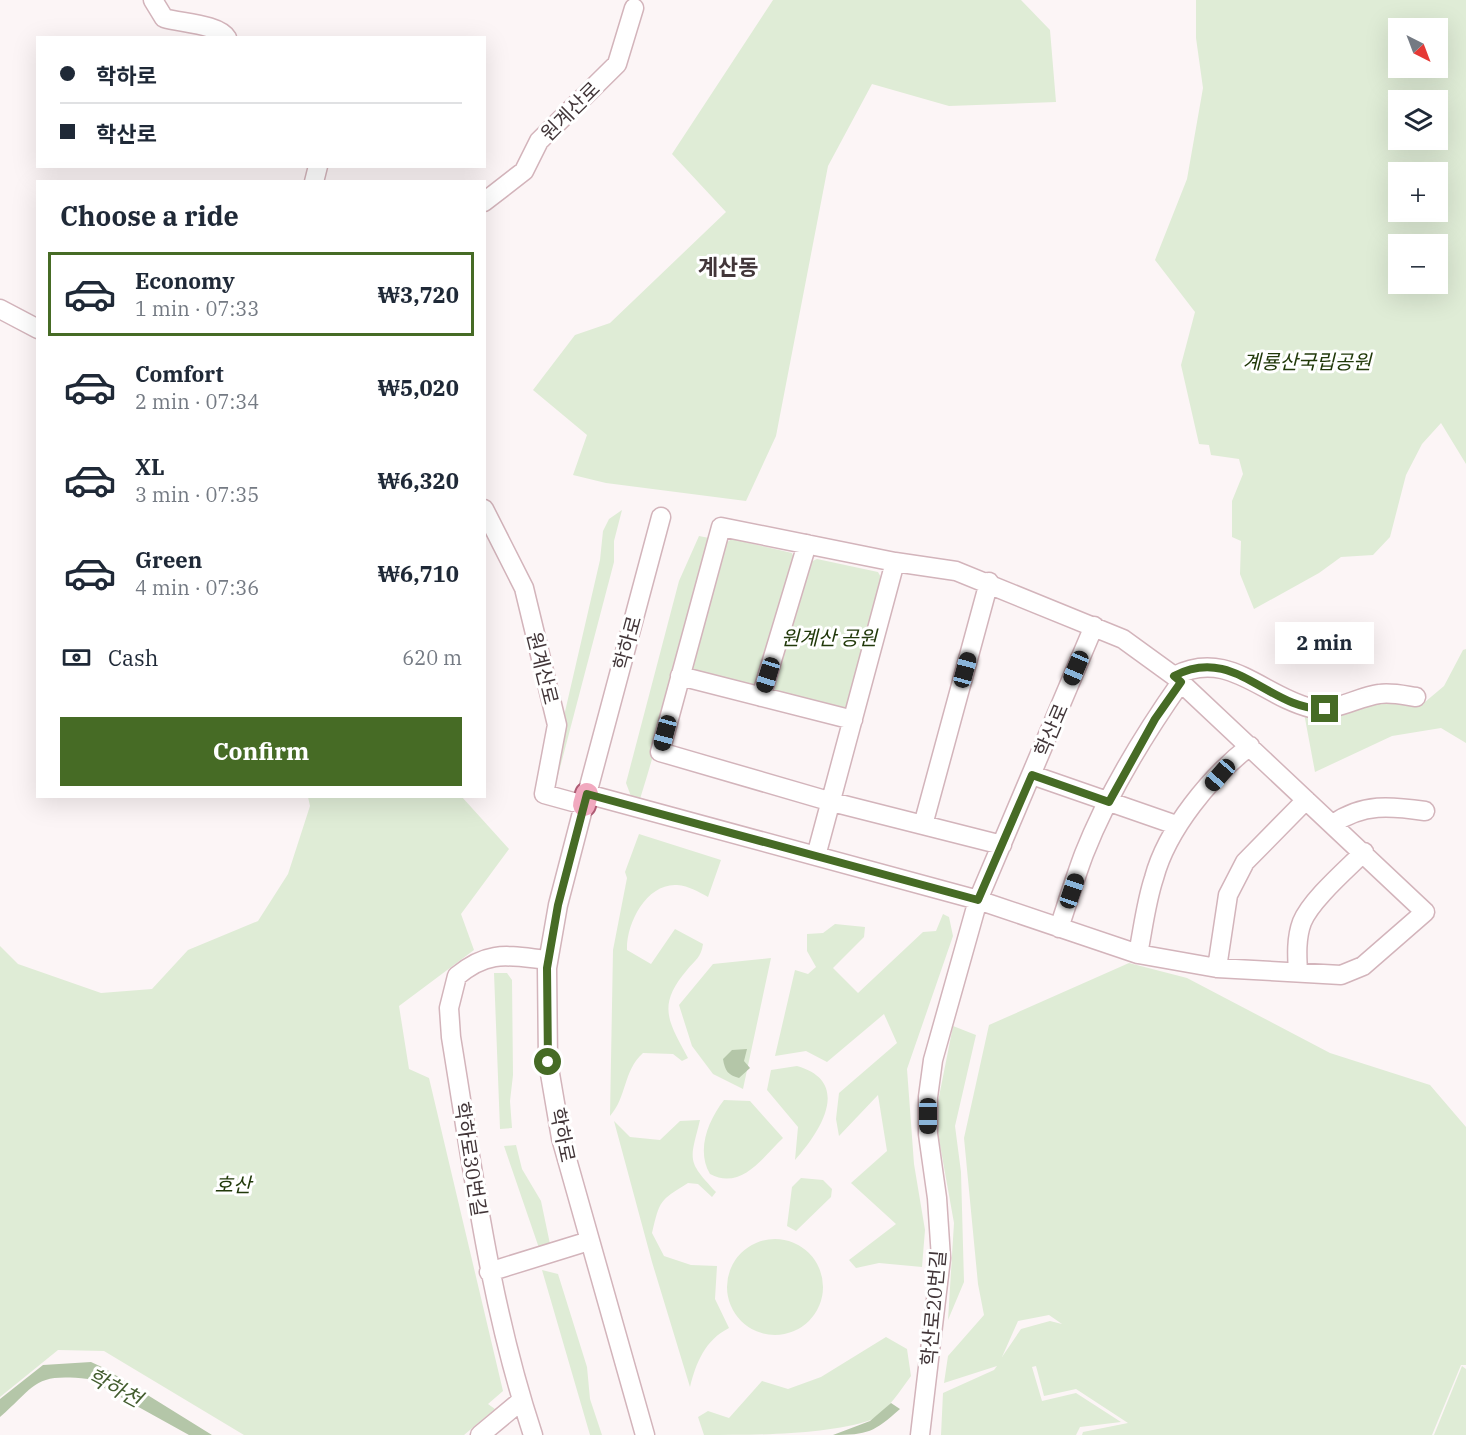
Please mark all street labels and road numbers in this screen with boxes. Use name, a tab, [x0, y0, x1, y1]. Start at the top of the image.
street label: 원계산로	[534, 75, 606, 147]
street label: 학하로	[607, 613, 647, 673]
street label: 원계산로	[521, 629, 565, 707]
street label: 학산로	[1028, 699, 1074, 761]
street label: 학하로30번길	[449, 1100, 493, 1218]
street label: 학하로	[544, 1105, 582, 1165]
street label: 학산로20번길	[914, 1249, 952, 1367]

